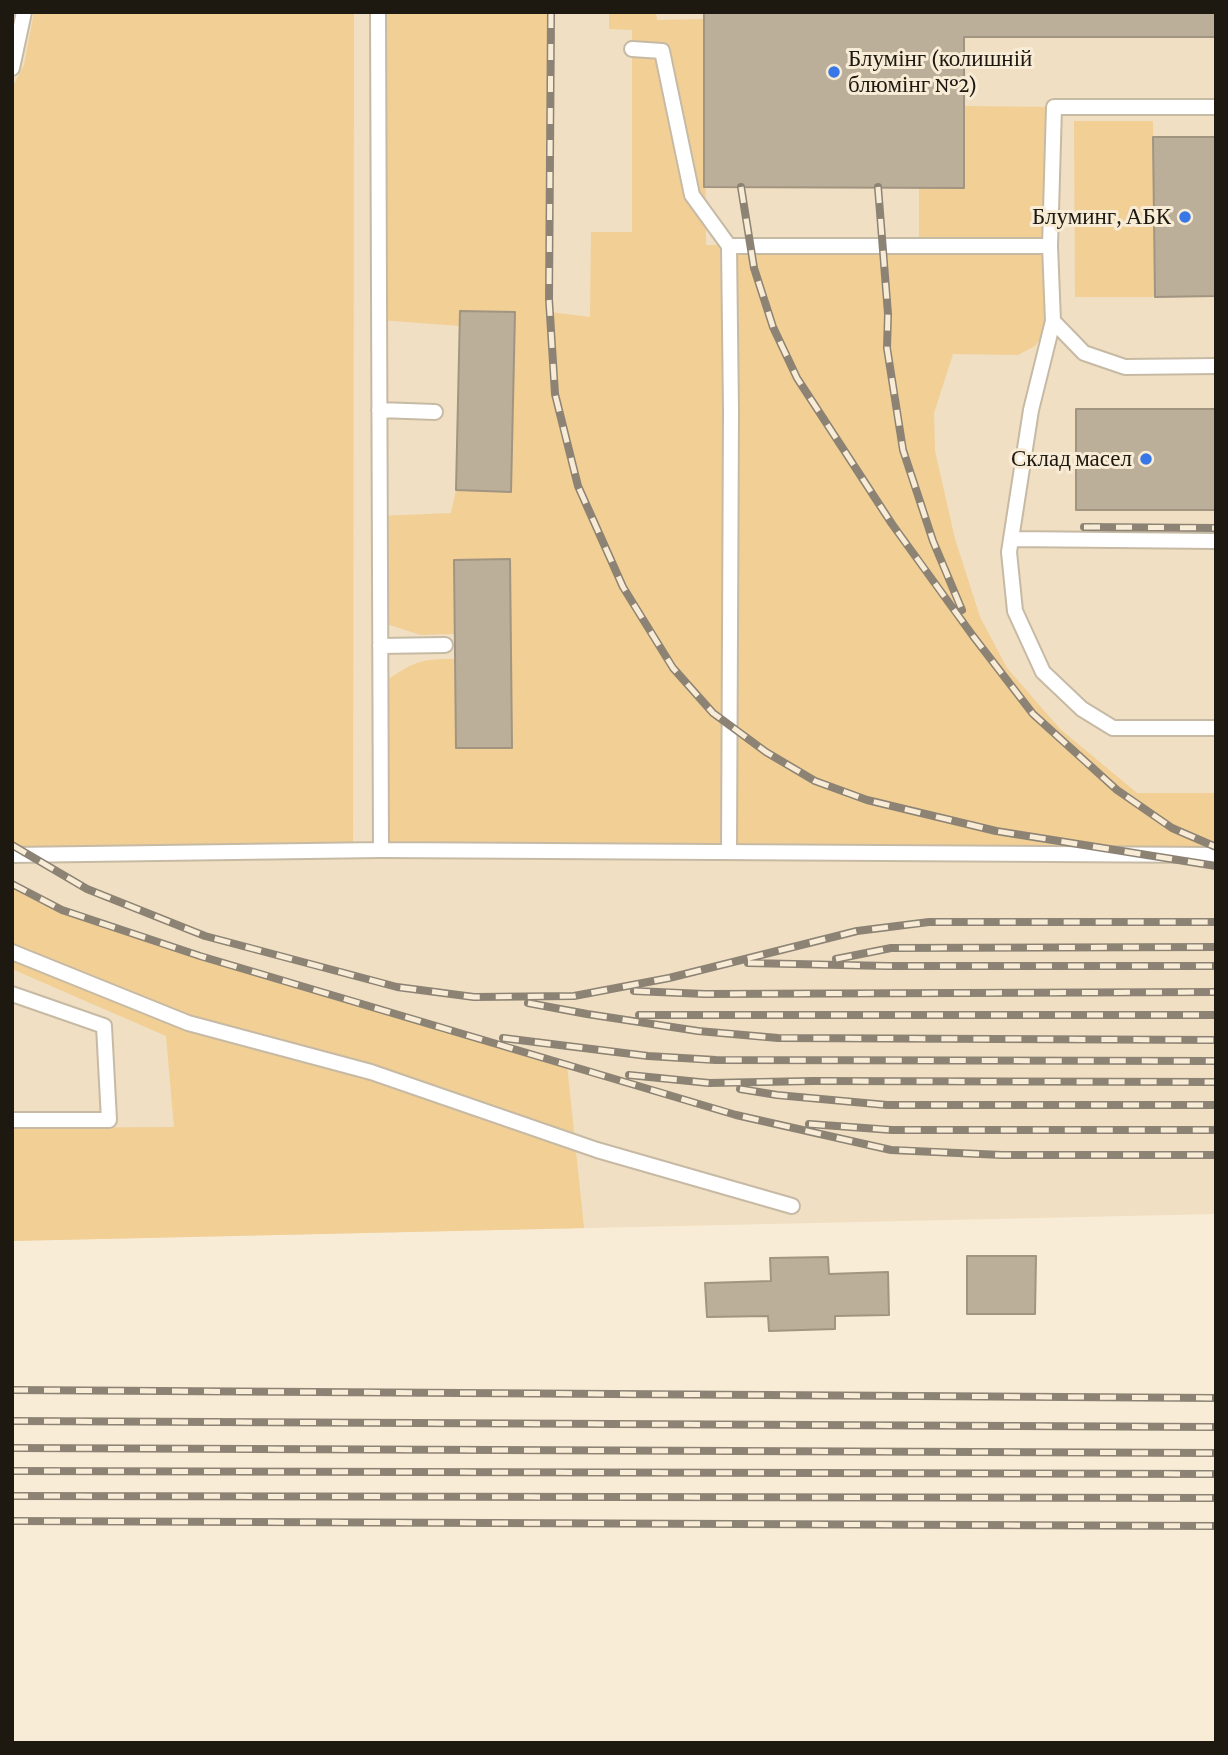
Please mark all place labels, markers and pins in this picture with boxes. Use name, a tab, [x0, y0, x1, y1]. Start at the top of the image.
place label: Блумінг (колишній блюмінг №2)	[848, 45, 1032, 99]
marker: Блумінг (колишній блюмінг №2)	[826, 64, 842, 80]
place label: Блуминг, АБК	[1032, 203, 1171, 231]
marker: Блуминг, АБК	[1177, 209, 1193, 225]
place label: Склад масел	[1011, 445, 1132, 473]
marker: Склад масел	[1138, 451, 1154, 467]

